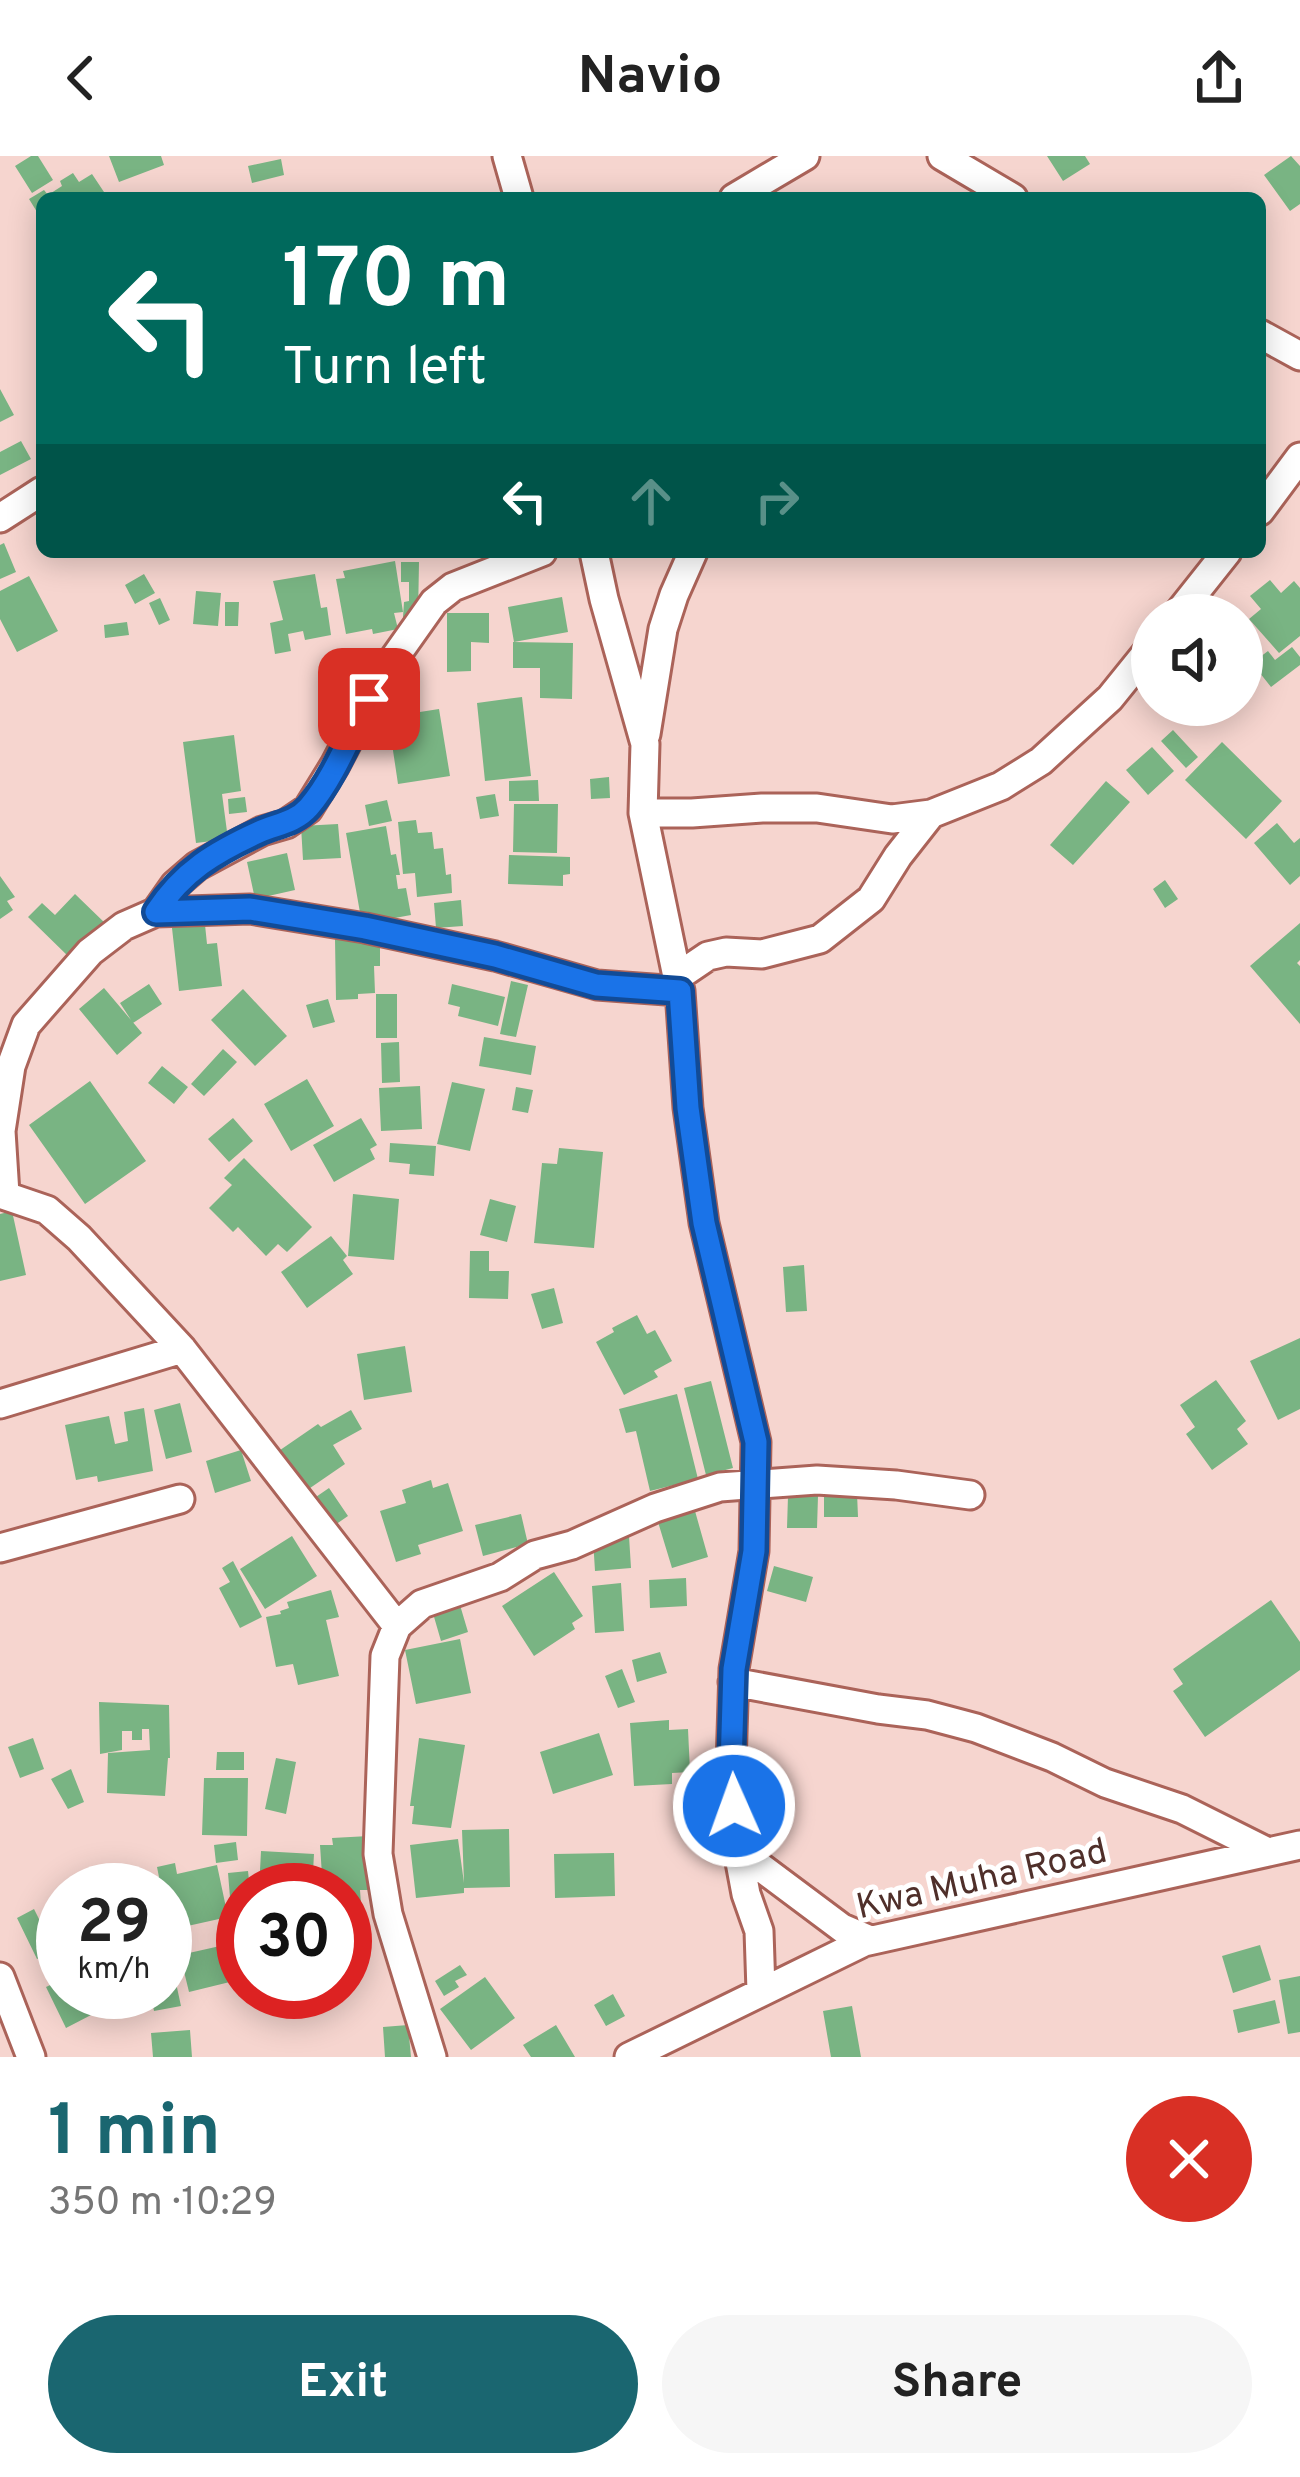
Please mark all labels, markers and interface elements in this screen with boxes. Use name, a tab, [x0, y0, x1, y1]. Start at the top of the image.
text: Navio	[578, 44, 722, 113]
icon: back	[48, 45, 114, 111]
icon: share	[1186, 45, 1252, 111]
text: 170 m	[282, 231, 510, 337]
icon: left	[84, 240, 240, 396]
text: Turn left	[282, 335, 487, 404]
icon: left	[492, 468, 558, 534]
icon: ahead	[618, 468, 684, 534]
icon: right	[744, 468, 810, 534]
map controls	[1131, 594, 1263, 726]
button: sound	[1131, 594, 1263, 726]
pin	[318, 648, 420, 750]
icon: arrive	[336, 666, 402, 732]
position arrow	[671, 1743, 797, 1869]
street label: Kwa Muha Road	[852, 1830, 1112, 1932]
speed limit sign: 30	[216, 1863, 372, 2019]
text: 29	[77, 1888, 151, 1964]
text: km/h	[78, 1952, 150, 1989]
text: 1 min	[48, 2089, 221, 2181]
button: close	[1126, 2096, 1252, 2222]
text: 350 m · 10:29	[48, 2180, 277, 2229]
button: Exit	[48, 2315, 638, 2453]
button: Share	[662, 2315, 1252, 2453]

